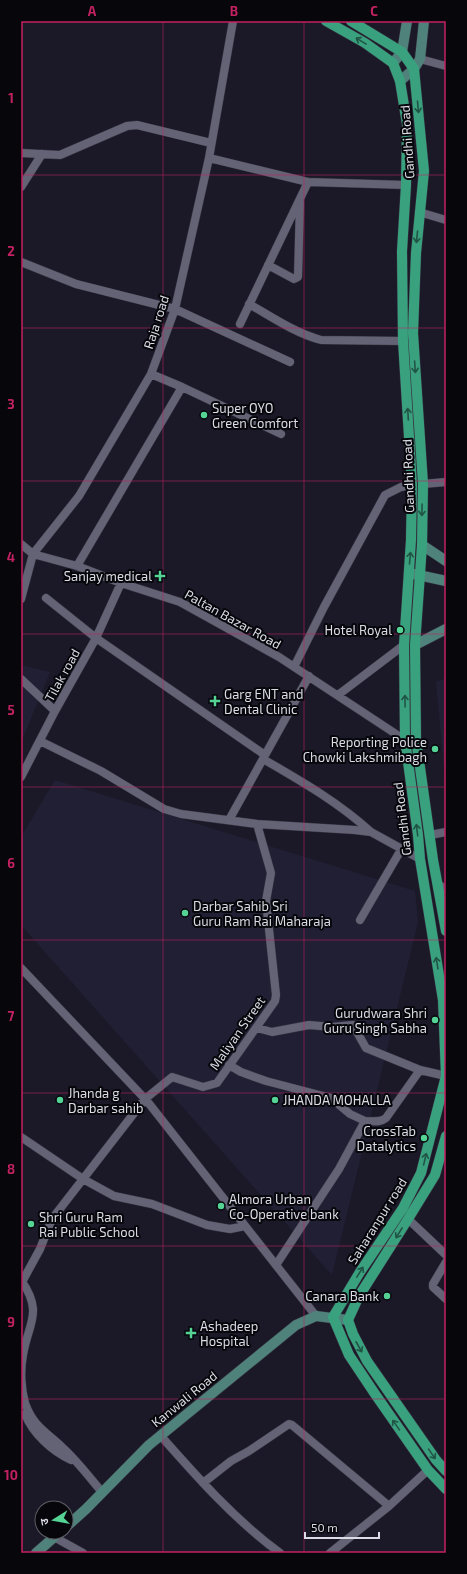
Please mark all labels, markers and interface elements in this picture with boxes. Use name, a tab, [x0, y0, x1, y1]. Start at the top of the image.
text: A	[88, 3, 97, 19]
text: B	[230, 3, 238, 19]
text: C	[370, 3, 378, 19]
one-way arrow	[355, 36, 367, 44]
text: 1	[8, 90, 14, 106]
one-way arrow	[414, 100, 421, 113]
street label: Gandhi Road	[396, 105, 418, 179]
one-way arrow	[413, 230, 421, 243]
text: 2	[7, 243, 15, 259]
street label: Raja road	[140, 293, 172, 351]
one-way arrow	[412, 360, 419, 373]
text: 3	[7, 396, 15, 412]
place label: Super OYO Green Comfort	[212, 400, 298, 431]
one-way arrow	[404, 408, 411, 421]
marker: Super OYO Green Comfort	[199, 410, 209, 420]
street label: Gandhi Road	[399, 439, 417, 513]
one-way arrow	[418, 503, 426, 516]
text: 4	[7, 549, 15, 565]
one-way arrow	[406, 552, 413, 565]
place label: Sanjay medical	[64, 568, 152, 584]
marker: Sanjay medical	[155, 571, 165, 581]
street label: Paltan Bazar Road	[182, 586, 284, 652]
place label: Hotel Royal	[324, 622, 392, 638]
marker: Hotel Royal	[395, 625, 405, 635]
street label: Tilak road	[41, 646, 83, 704]
place label: Garg ENT and Dental Clinic	[224, 686, 303, 717]
marker: Garg ENT and Dental Clinic	[209, 695, 221, 707]
one-way arrow	[401, 695, 409, 708]
text: 5	[7, 702, 15, 718]
place label: Reporting Police Chowki Lakshmibagh	[303, 734, 427, 765]
marker: Reporting Police Chowki Lakshmibagh	[430, 744, 440, 754]
street label: Gandhi Road	[390, 781, 414, 857]
one-way arrow	[414, 824, 421, 837]
text: 6	[7, 855, 15, 871]
place label: Darbar Sahib Sri Guru Ram Rai Maharaja	[193, 898, 331, 929]
marker: Darbar Sahib Sri Guru Ram Rai Maharaja	[180, 908, 190, 918]
one-way arrow	[433, 956, 441, 969]
street label: Maliyan Street	[206, 993, 268, 1073]
place label: Gurudwara Shri Guru Singh Sabha	[324, 1005, 427, 1036]
text: 7	[8, 1008, 15, 1024]
marker: Gurudwara Shri Guru Singh Sabha	[430, 1015, 440, 1025]
place label: Jhanda g Darbar sahib	[68, 1085, 143, 1116]
place label: JHANDA MOHALLA	[283, 1092, 391, 1108]
marker: Jhanda g Darbar sahib	[55, 1095, 65, 1105]
marker: JHANDA MOHALLA	[270, 1095, 280, 1105]
place label: CrossTab Datalytics	[357, 1123, 416, 1154]
marker: CrossTab Datalytics	[419, 1133, 429, 1143]
one-way arrow	[421, 1153, 429, 1166]
text: 8	[7, 1161, 15, 1177]
street label: Saharanpur road	[344, 1175, 410, 1267]
place label: Almora Urban Co-Operative bank	[229, 1191, 339, 1222]
marker: Almora Urban Co-Operative bank	[216, 1201, 226, 1211]
place label: Shri Guru Ram Rai Public School	[39, 1209, 139, 1240]
marker: Shri Guru Ram Rai Public School	[26, 1219, 36, 1229]
one-way arrow	[395, 1228, 403, 1239]
one-way arrow	[356, 1266, 365, 1277]
place label: Canara Bank	[305, 1288, 379, 1304]
marker: Canara Bank	[382, 1291, 392, 1301]
text: 9	[7, 1314, 15, 1330]
place label: Ashadeep Hospital	[200, 1318, 258, 1349]
marker: Ashadeep Hospital	[185, 1327, 197, 1339]
one-way arrow	[356, 1341, 364, 1353]
street label: Kanwali Road	[148, 1368, 220, 1430]
one-way arrow	[392, 1419, 400, 1430]
one-way arrow	[428, 1449, 436, 1460]
text: 10	[4, 1467, 18, 1483]
north arrow	[34, 1500, 74, 1540]
scale bar	[305, 1514, 379, 1540]
text: उ	[37, 1517, 51, 1526]
text: 50 m	[311, 1520, 338, 1534]

